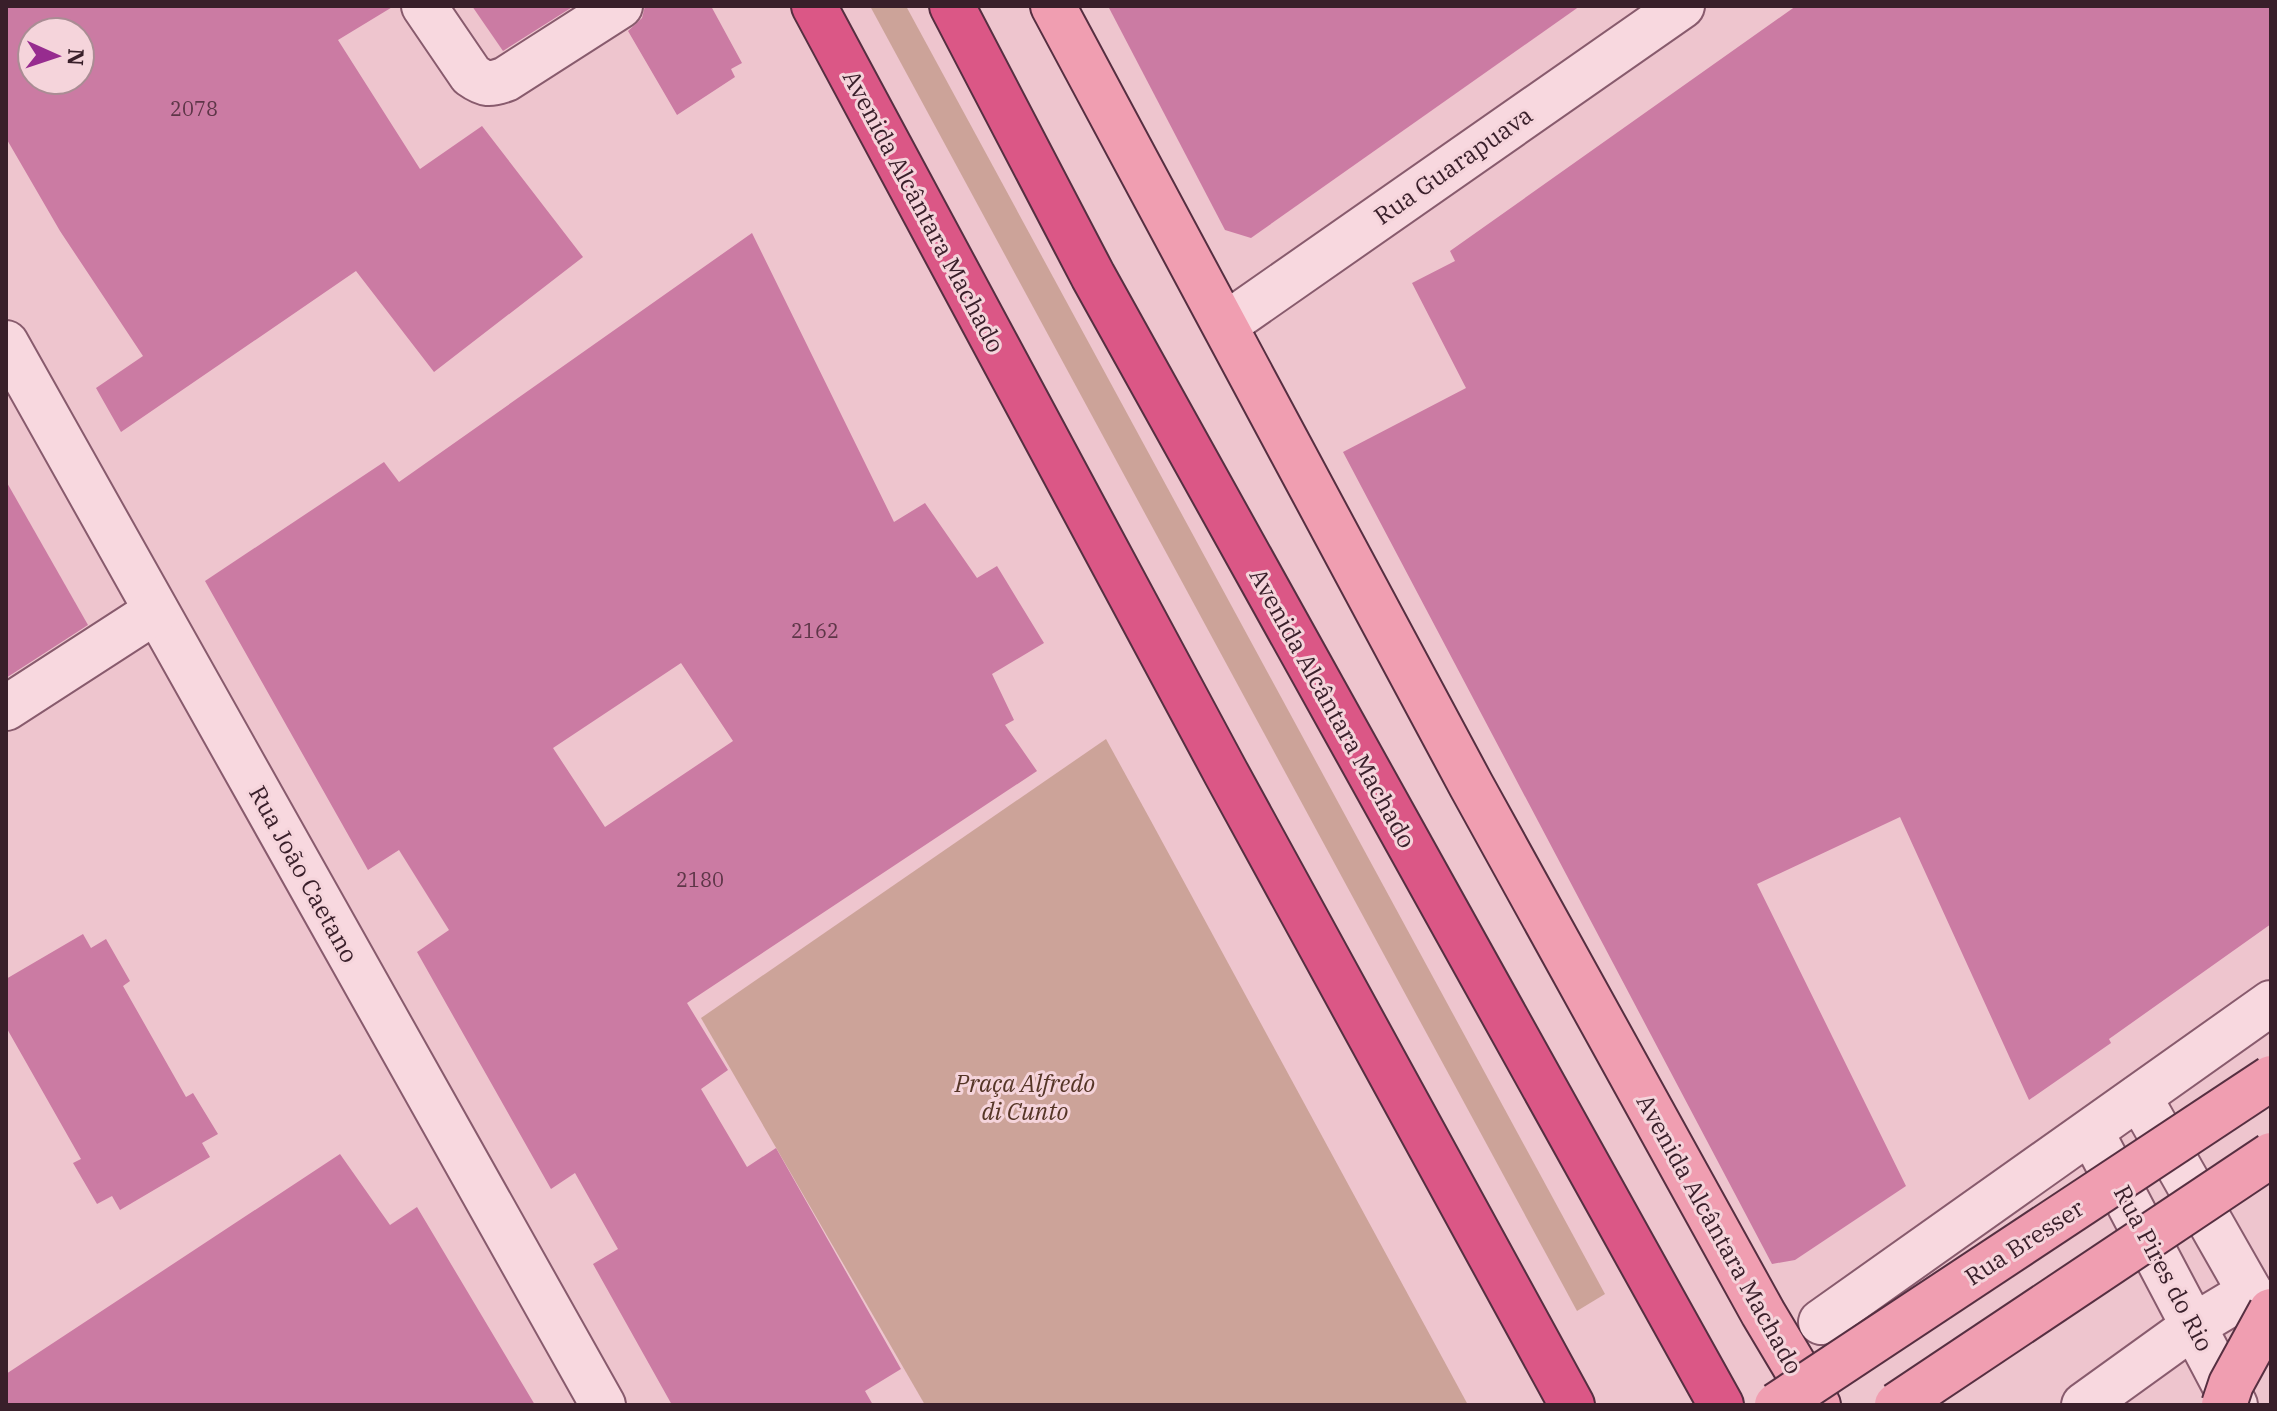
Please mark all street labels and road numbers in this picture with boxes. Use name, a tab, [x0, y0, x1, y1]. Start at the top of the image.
street label: Avenida Alcântara Machado	[836, 64, 1012, 358]
street label: Rua Guarapuava	[1367, 98, 1539, 232]
street label: Avenida Alcântara Machado	[1243, 562, 1423, 854]
street label: Rua João Caetano	[242, 780, 366, 968]
street label: Avenida Alcântara Machado	[1630, 1088, 1810, 1380]
street label: Rua Pires do Rio	[2107, 1179, 2221, 1357]
street label: Rua Bresser	[1958, 1191, 2090, 1292]

